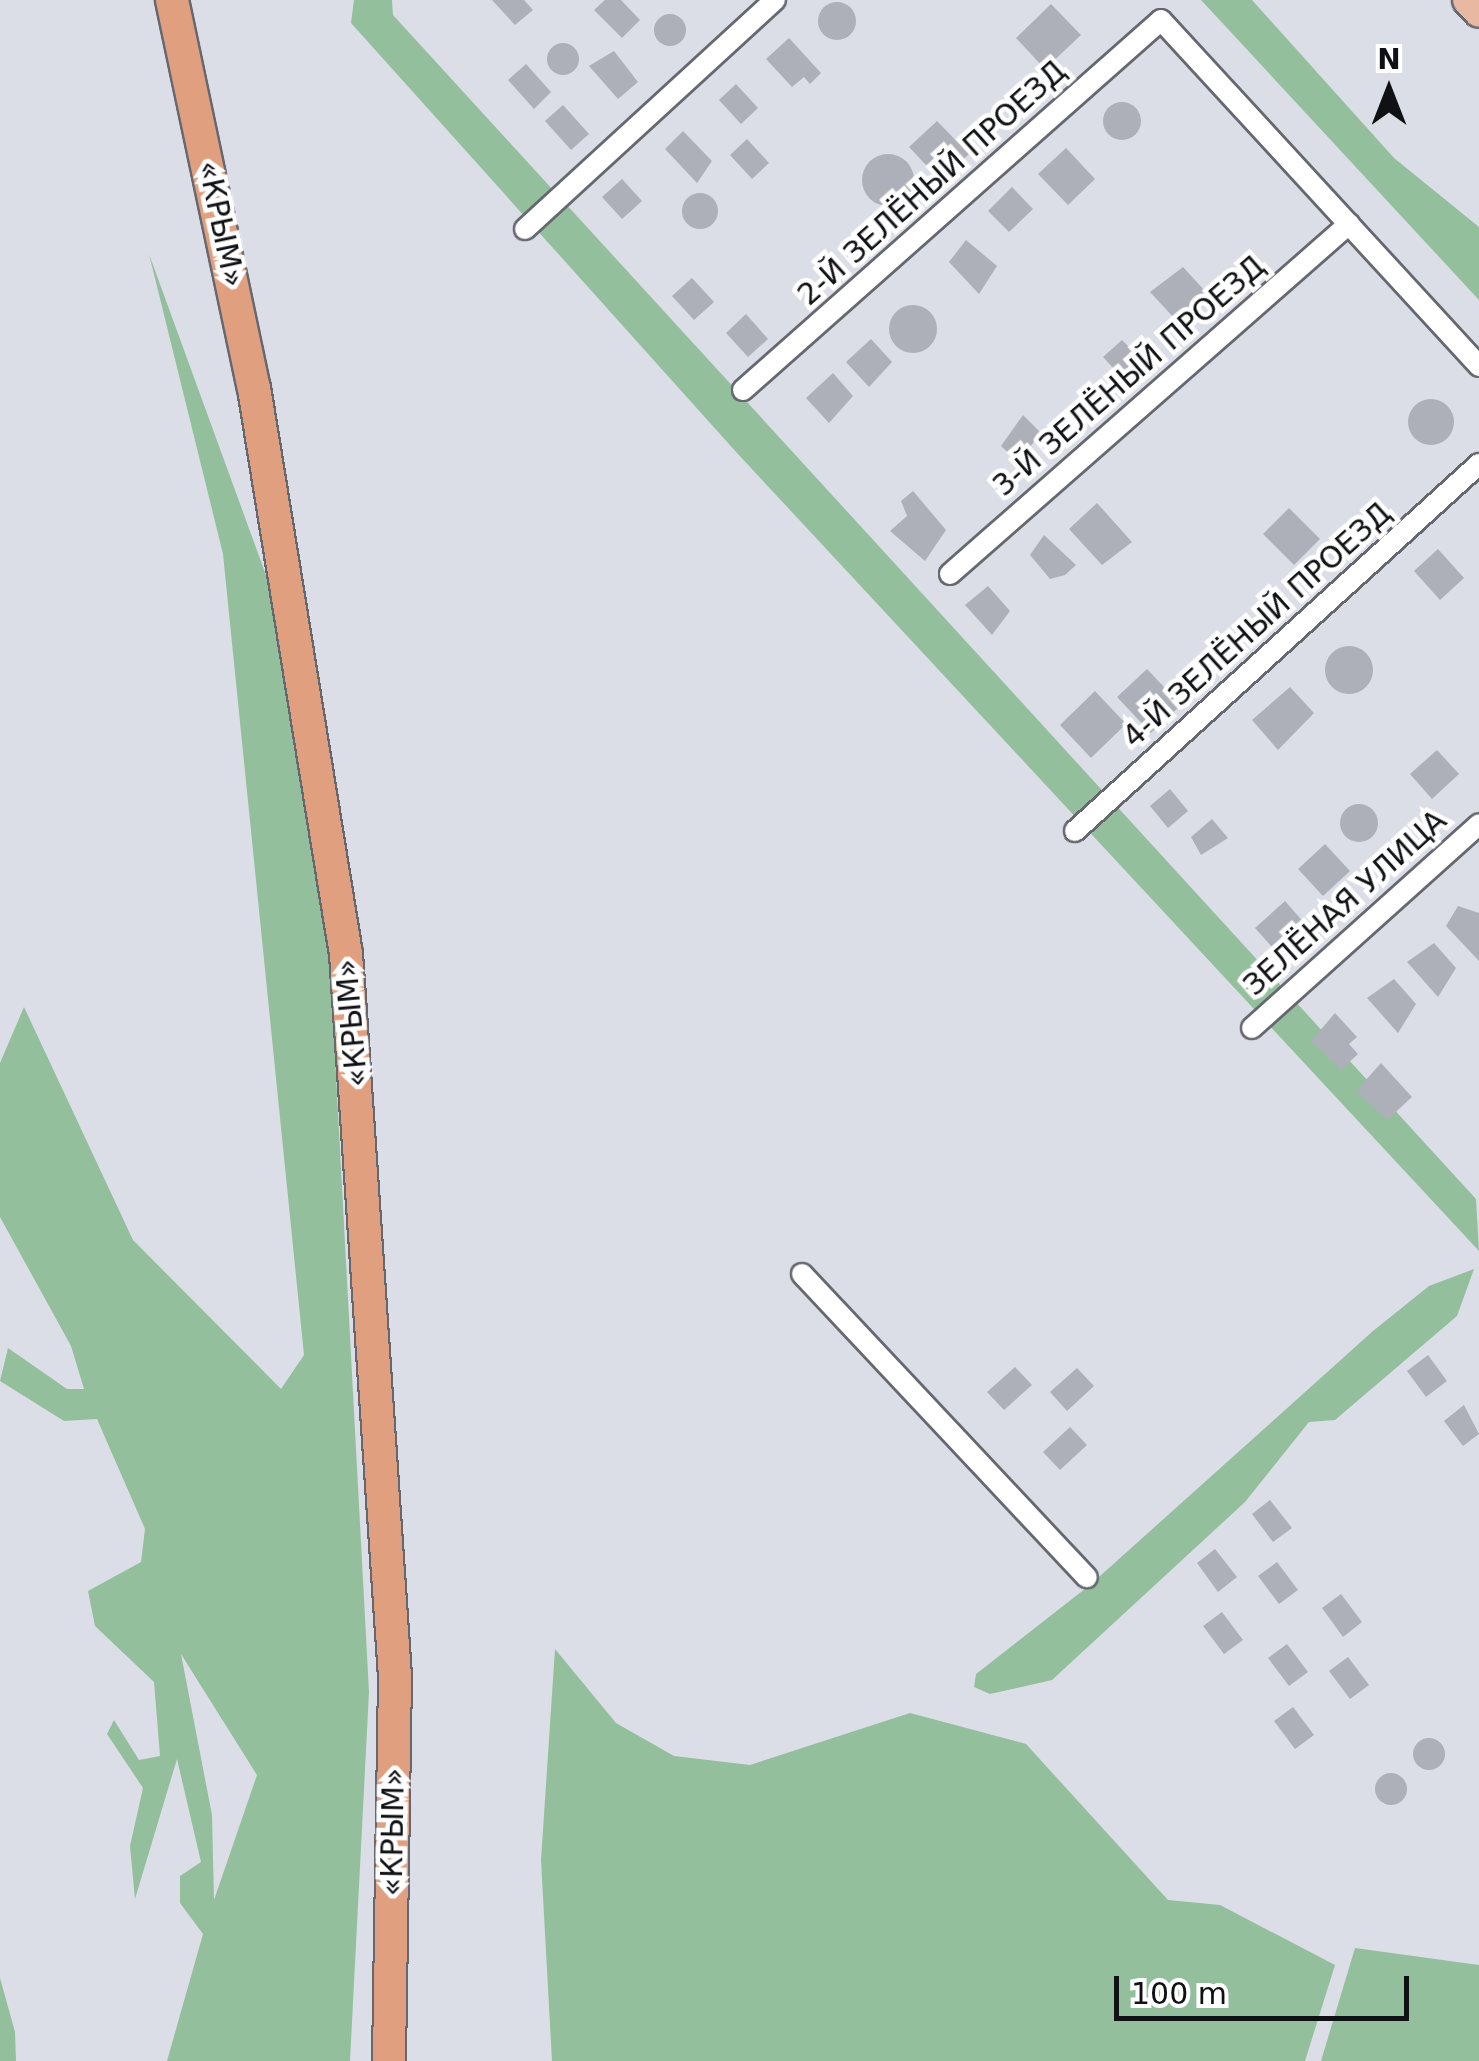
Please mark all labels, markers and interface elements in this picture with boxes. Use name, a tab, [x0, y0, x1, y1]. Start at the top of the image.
north arrow	[1339, 40, 1439, 140]
text: N	[1377, 43, 1401, 76]
street label: 2-Й ЗЕЛЁНЫЙ ПРОЕЗД	[790, 53, 1074, 313]
street label: «КРЫМ»	[190, 157, 252, 291]
street label: 3-Й ЗЕЛЁНЫЙ ПРОЕЗД	[986, 248, 1272, 504]
street label: 4-Й ЗЕЛЁНЫЙ ПРОЕЗД	[1115, 495, 1399, 755]
street label: ЗЕЛЁНАЯ УЛИЦА	[1236, 803, 1454, 1003]
street label: «КРЫМ»	[328, 957, 376, 1089]
street label: «КРЫМ»	[374, 1767, 412, 1897]
scale bar	[1119, 1956, 1414, 2018]
text: 100 m	[1131, 1976, 1227, 2011]

